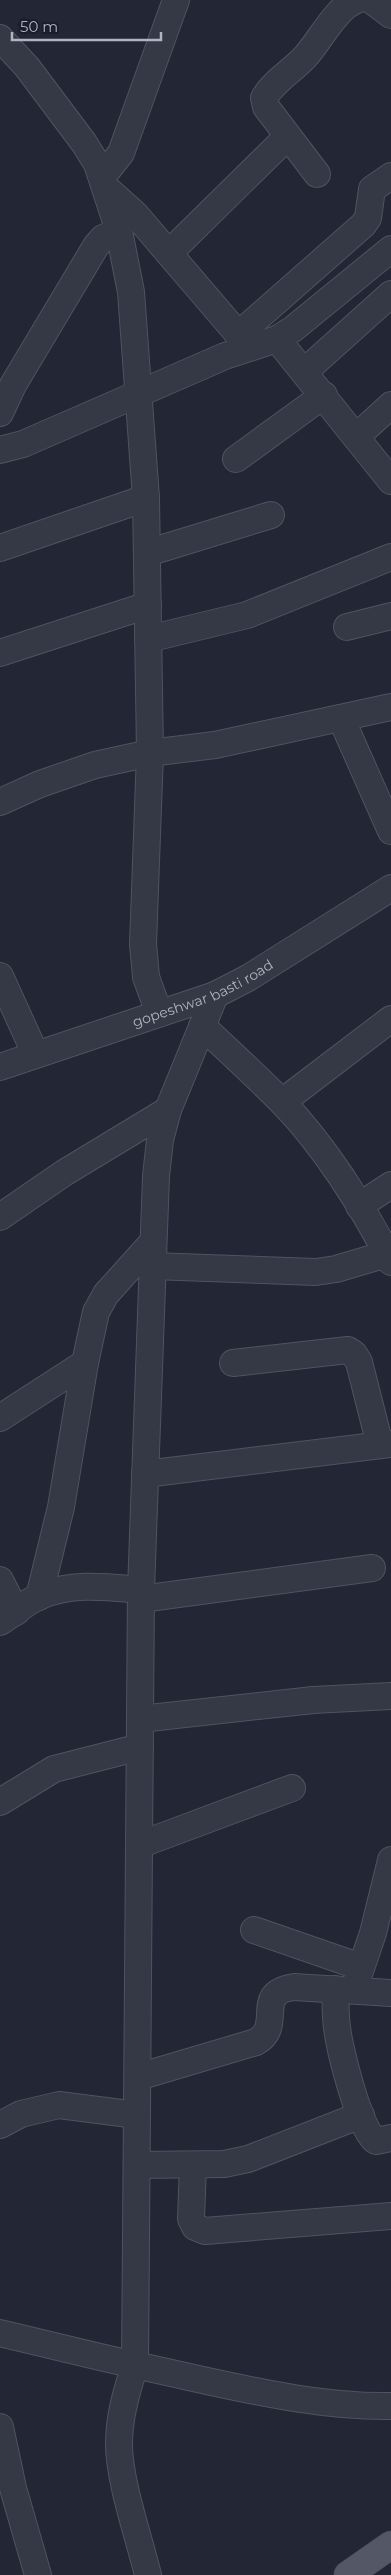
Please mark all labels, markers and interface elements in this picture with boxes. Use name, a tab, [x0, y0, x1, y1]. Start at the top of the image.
scale bar	[12, 10, 161, 42]
text: 50 m	[20, 17, 58, 36]
street label: gopeshwar basti road	[130, 955, 277, 1031]

